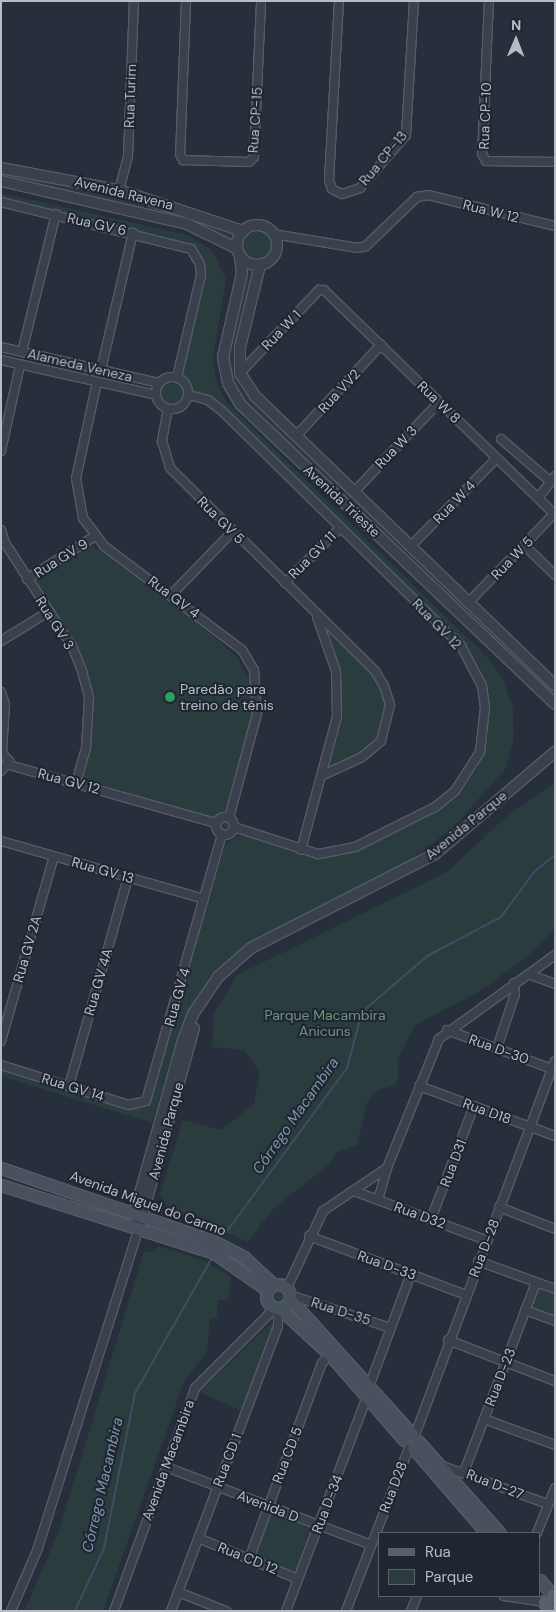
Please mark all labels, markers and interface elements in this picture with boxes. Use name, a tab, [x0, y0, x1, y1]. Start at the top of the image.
north arrow	[491, 15, 541, 65]
text: N	[511, 16, 522, 34]
street label: Rua Turim	[120, 64, 140, 128]
street label: Rua CP-10	[475, 82, 495, 150]
street label: Rua CP-15	[244, 86, 266, 154]
street label: Rua CP-13	[355, 127, 411, 189]
street label: Avenida Ravena	[73, 173, 175, 213]
street label: Rua W 12	[461, 196, 521, 226]
street label: Rua GV 6	[66, 209, 128, 239]
street label: Rua W 1	[258, 306, 304, 354]
street label: Alameda Veneza	[26, 345, 134, 385]
street label: Rua VV2	[314, 365, 364, 417]
street label: Rua W 8	[414, 377, 464, 427]
street label: Rua W 3	[371, 422, 421, 472]
street label: Avenida Trieste	[300, 461, 384, 541]
street label: Rua W 4	[429, 477, 479, 527]
street label: Rua GV 5	[194, 493, 248, 547]
street label: Rua GV 11	[285, 528, 339, 582]
street label: Rua W 5	[487, 533, 537, 583]
street label: Rua GV 9	[31, 535, 91, 581]
street label: Rua GV 4	[145, 572, 203, 622]
street label: Rua GV 3	[32, 593, 78, 653]
street label: Rua GV 12	[409, 595, 465, 653]
place label: Paredão para treino de tênis	[180, 681, 274, 714]
marker: Paredão para treino de tênis	[164, 691, 176, 703]
street label: Rua GV 12	[36, 765, 102, 797]
street label: Avenida Parque	[422, 787, 510, 863]
street label: Rua GV 13	[70, 853, 136, 887]
street label: Rua GV 2A	[9, 914, 45, 984]
street label: Rua GV 4A	[80, 946, 116, 1018]
street label: Rua GV 4	[161, 966, 193, 1028]
park label: Parque Macambira Anicuns	[264, 1007, 386, 1040]
street label: Rua D-30	[467, 1030, 531, 1068]
water label: Córrego Macambira	[249, 1054, 343, 1178]
street label: Rua GV 14	[40, 1070, 106, 1104]
street label: Avenida Parque	[145, 1080, 187, 1182]
street label: Rua D18	[461, 1095, 513, 1127]
street label: Rua D31	[436, 1137, 470, 1189]
street label: Avenida Miguel do Carmo	[67, 1167, 229, 1239]
street label: Rua D32	[392, 1198, 448, 1232]
street label: Rua D-28	[465, 1216, 503, 1280]
street label: Rua D-33	[355, 1247, 419, 1283]
street label: Rua D-35	[309, 1293, 373, 1329]
street label: Rua D-23	[481, 1345, 519, 1409]
street label: Avenida Macambira	[138, 1397, 198, 1523]
water label: Córrego Macambira	[79, 1416, 127, 1554]
street label: Rua CD 5	[268, 1424, 306, 1486]
street label: Rua CD 1	[209, 1431, 245, 1489]
street label: Rua D28	[376, 1459, 410, 1515]
street label: Rua D-27	[464, 1465, 526, 1503]
street label: Rua D-34	[308, 1472, 346, 1536]
street label: Avenida D	[235, 1487, 301, 1525]
legend	[378, 1532, 541, 1597]
street label: Rua CD 12	[215, 1538, 281, 1578]
text: Rua	[425, 1542, 451, 1562]
text: Parque	[425, 1567, 473, 1587]

